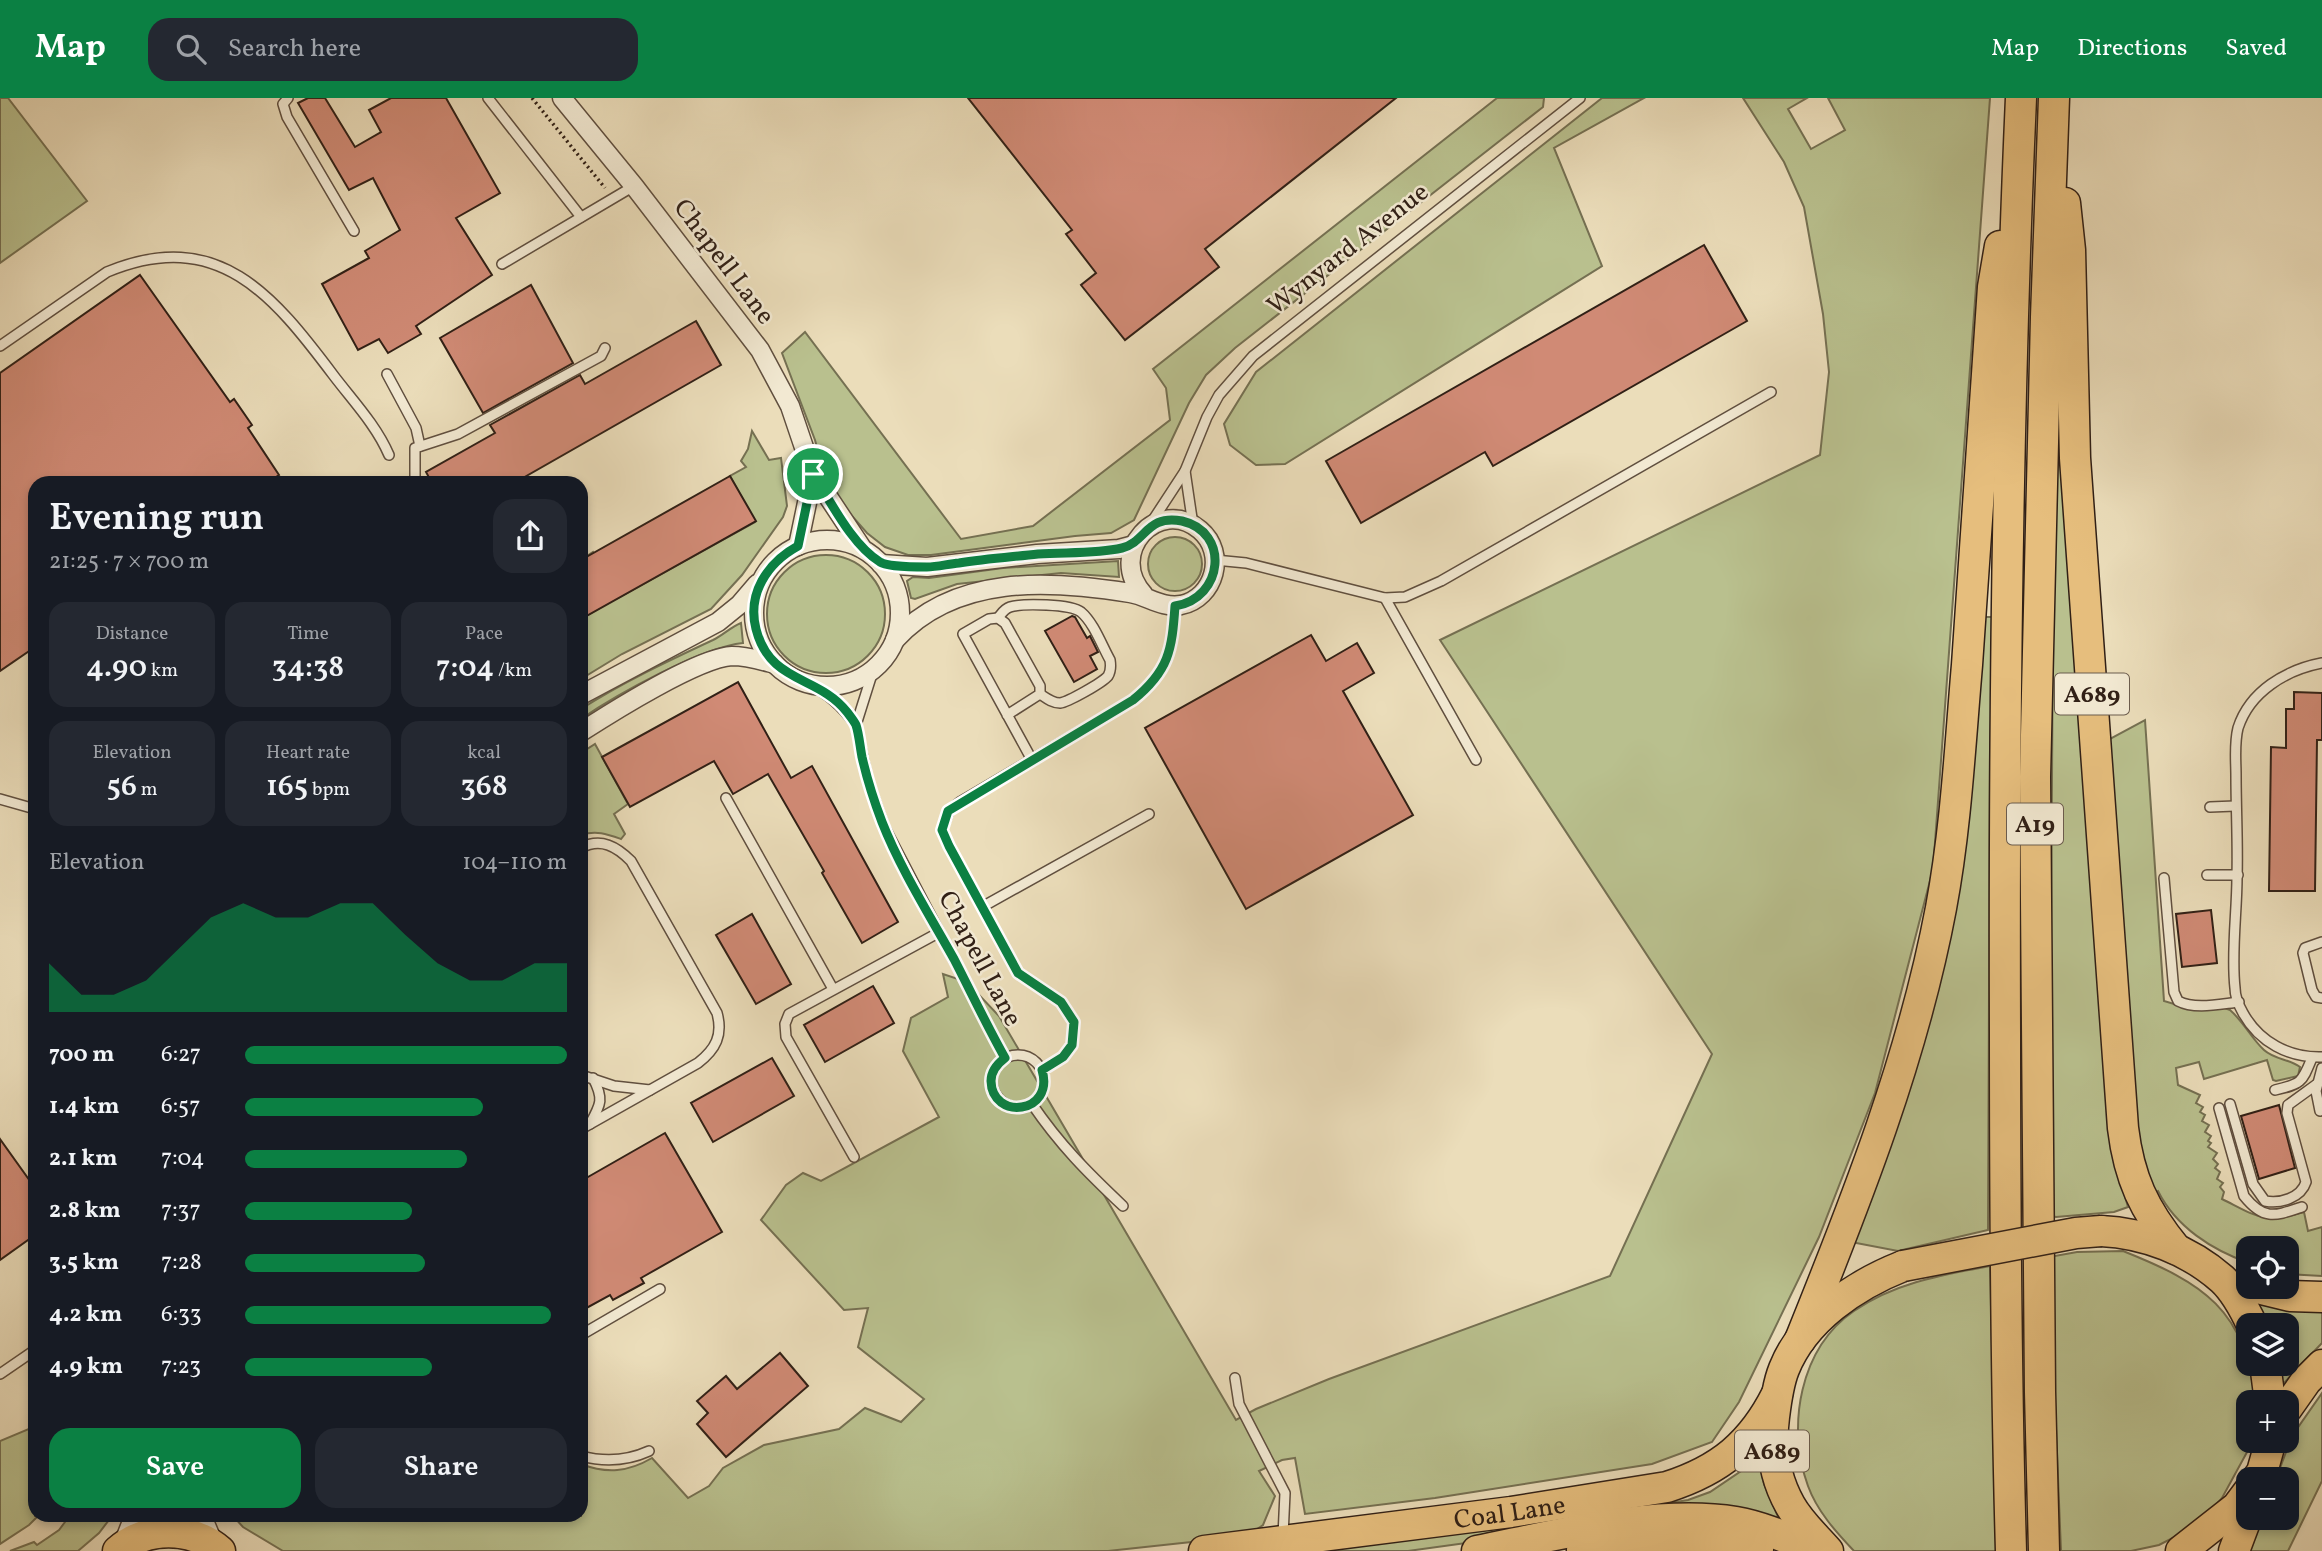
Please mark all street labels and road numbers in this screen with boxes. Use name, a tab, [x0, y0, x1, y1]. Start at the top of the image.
street label: Wynyard Avenue	[1260, 175, 1437, 324]
street label: Chapell Lane	[664, 192, 783, 332]
road number: A689	[2055, 674, 2129, 714]
road number: A19	[2007, 804, 2063, 844]
street label: Chapell Lane	[928, 885, 1030, 1033]
road number: A689	[1735, 1430, 1809, 1471]
street label: Coal Lane	[1452, 1488, 1568, 1539]

